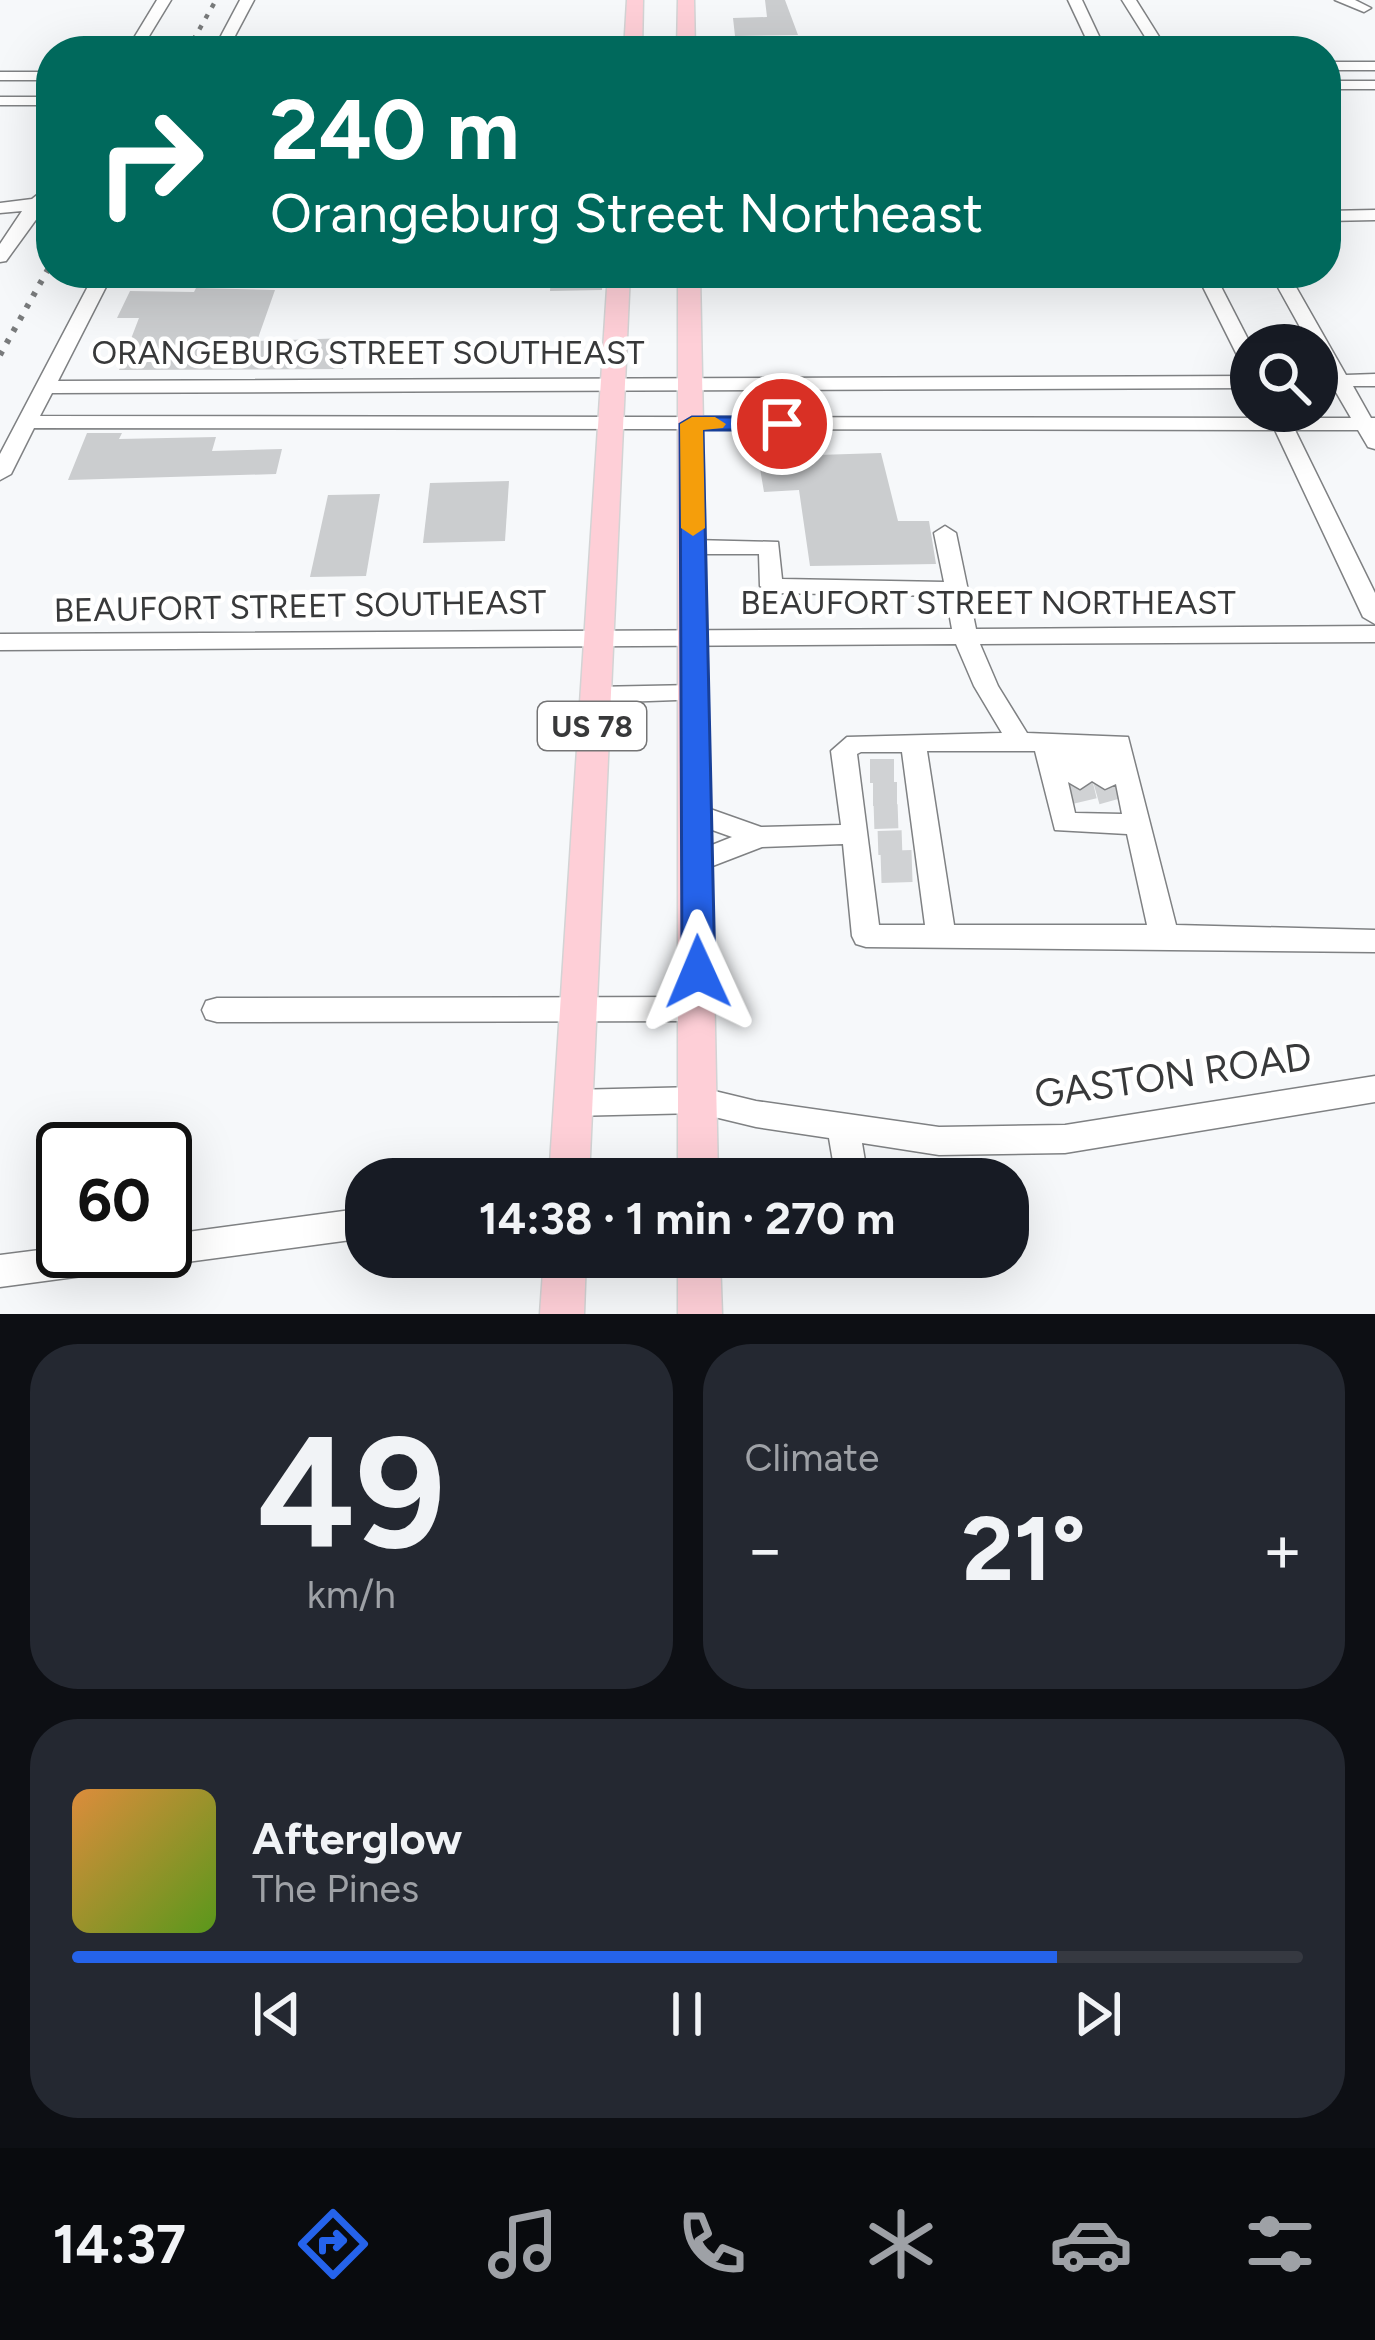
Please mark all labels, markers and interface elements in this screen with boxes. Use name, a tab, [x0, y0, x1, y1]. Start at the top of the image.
text: 240 m	[270, 79, 519, 180]
icon: right	[72, 84, 228, 240]
text: Orangeburg Street Northeast	[270, 181, 983, 246]
map controls	[1230, 324, 1338, 432]
button: search	[1230, 324, 1338, 432]
street label: ORANGEBURG STREET SOUTHEAST	[91, 333, 645, 372]
pin	[731, 373, 833, 475]
icon: arrive	[749, 391, 815, 457]
street label: BEAUFORT STREET SOUTHEAST	[53, 582, 547, 630]
street label: BEAUFORT STREET NORTHEAST	[740, 583, 1236, 622]
road number: US 78	[538, 702, 646, 750]
position arrow	[635, 909, 761, 1035]
street label: GASTON ROAD	[1031, 1032, 1315, 1118]
speed limit sign: 60	[36, 1122, 192, 1278]
text: 14:38 · 1 min · 270 m	[479, 1191, 895, 1245]
text: 49	[257, 1399, 446, 1586]
text: Climate	[745, 1434, 879, 1481]
text: 21°	[962, 1494, 1086, 1603]
text: −	[745, 1509, 786, 1589]
text: +	[1262, 1509, 1303, 1589]
text: km/h	[307, 1571, 396, 1618]
text: Afterglow	[252, 1811, 462, 1865]
text: The Pines	[252, 1865, 419, 1912]
icon: previous	[244, 1981, 310, 2047]
icon: pause	[654, 1981, 720, 2047]
icon: next	[1065, 1981, 1131, 2047]
icon: directions	[291, 2202, 375, 2286]
icon: music	[481, 2202, 565, 2286]
icon: phone	[670, 2202, 754, 2286]
icon: climate	[859, 2202, 943, 2286]
icon: car	[1049, 2202, 1133, 2286]
icon: filters	[1238, 2202, 1322, 2286]
text: 14:37	[53, 2212, 186, 2277]

